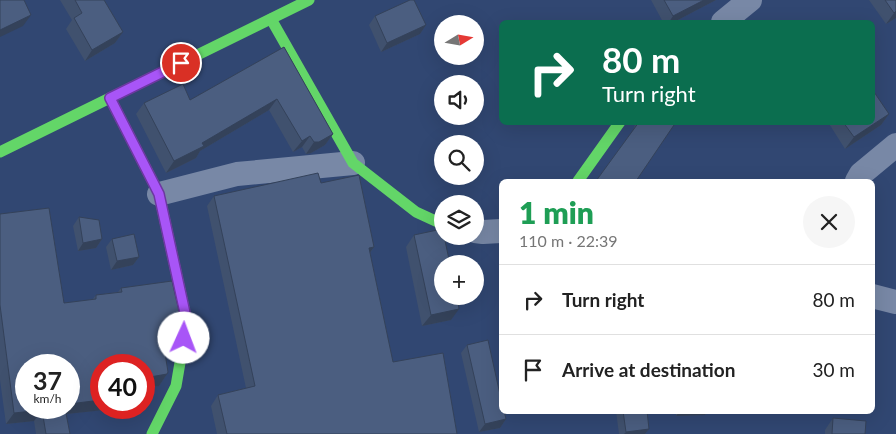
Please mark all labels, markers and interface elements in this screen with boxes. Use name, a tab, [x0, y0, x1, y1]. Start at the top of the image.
north arrow	[434, 15, 484, 65]
map controls	[434, 15, 484, 305]
text: 80 m	[602, 38, 680, 80]
icon: right	[519, 40, 584, 105]
pin	[160, 42, 202, 84]
icon: arrive	[167, 49, 195, 77]
button: sound	[434, 75, 484, 125]
text: Turn right	[602, 80, 696, 107]
button: search	[434, 135, 484, 185]
text: 1 min	[519, 194, 594, 230]
button: layers	[434, 195, 484, 245]
button: close	[803, 196, 855, 248]
text: 110 m · 22:39	[519, 231, 618, 250]
button: +	[434, 255, 484, 305]
icon: right	[519, 286, 547, 314]
text: Turn right	[562, 288, 644, 311]
text: 80 m	[812, 288, 855, 311]
position arrow	[157, 311, 209, 363]
speed limit sign: 40	[90, 354, 155, 419]
icon: arrive	[519, 356, 547, 384]
text: Arrive at destination	[562, 358, 735, 381]
text: 30 m	[812, 358, 855, 381]
text: 37	[33, 365, 62, 395]
text: km/h	[33, 391, 62, 406]

